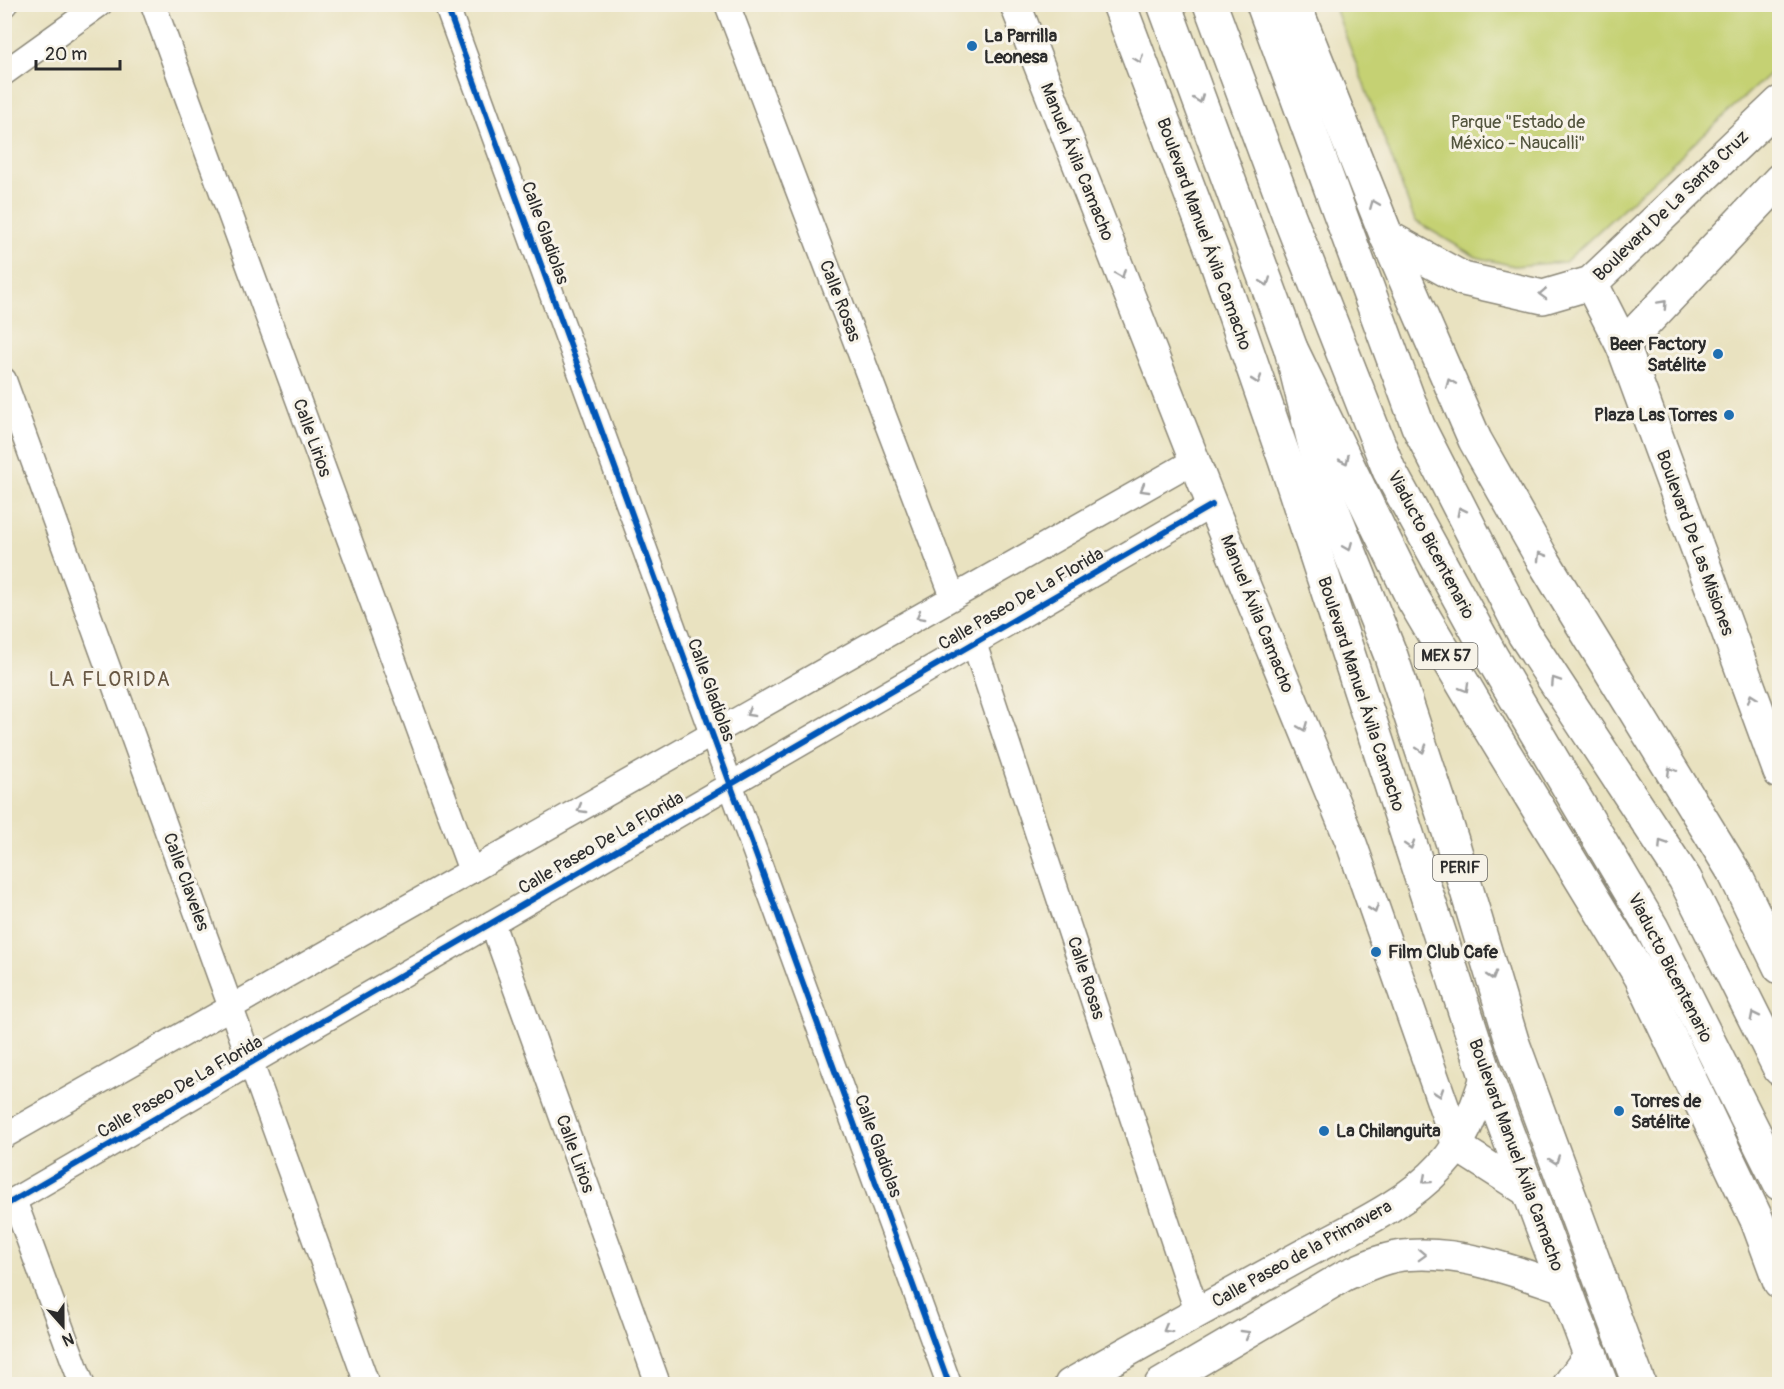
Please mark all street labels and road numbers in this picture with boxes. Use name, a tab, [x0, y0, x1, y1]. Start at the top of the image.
street label: Manuel Ávila Camacho	[1035, 80, 1119, 245]
street label: Boulevard Manuel Ávila Camacho	[1151, 115, 1257, 354]
street label: Boulevard De La Santa Cruz	[1588, 126, 1754, 286]
street label: Calle Gladiolas	[516, 178, 574, 288]
street label: Calle Rosas	[814, 257, 866, 345]
street label: Calle Lirios	[287, 396, 337, 480]
street label: Boulevard De Las Misiones	[1651, 447, 1739, 639]
street label: Viaducto Bicentenario	[1382, 467, 1480, 623]
street label: Manuel Ávila Camacho	[1215, 532, 1299, 697]
street label: Calle Paseo De La Florida	[934, 542, 1108, 656]
street label: Boulevard Manuel Ávila Camacho	[1312, 574, 1410, 815]
street label: Calle Gladiolas	[682, 635, 740, 745]
road number: MEX 57	[1414, 643, 1478, 669]
street label: Calle Paseo De La Florida	[514, 786, 688, 900]
street label: Calle Claveles	[158, 830, 214, 934]
road number: PERIF	[1433, 855, 1487, 881]
street label: Viaducto Bicentenario	[1622, 889, 1718, 1047]
street label: Calle Rosas	[1062, 934, 1110, 1022]
street label: Calle Paseo De La Florida	[93, 1030, 267, 1144]
street label: Boulevard Manuel Ávila Camacho	[1463, 1036, 1569, 1275]
street label: Calle Gladiolas	[849, 1091, 907, 1201]
street label: Calle Lirios	[550, 1112, 600, 1196]
street label: Calle Paseo de la Primavera	[1208, 1195, 1396, 1313]

